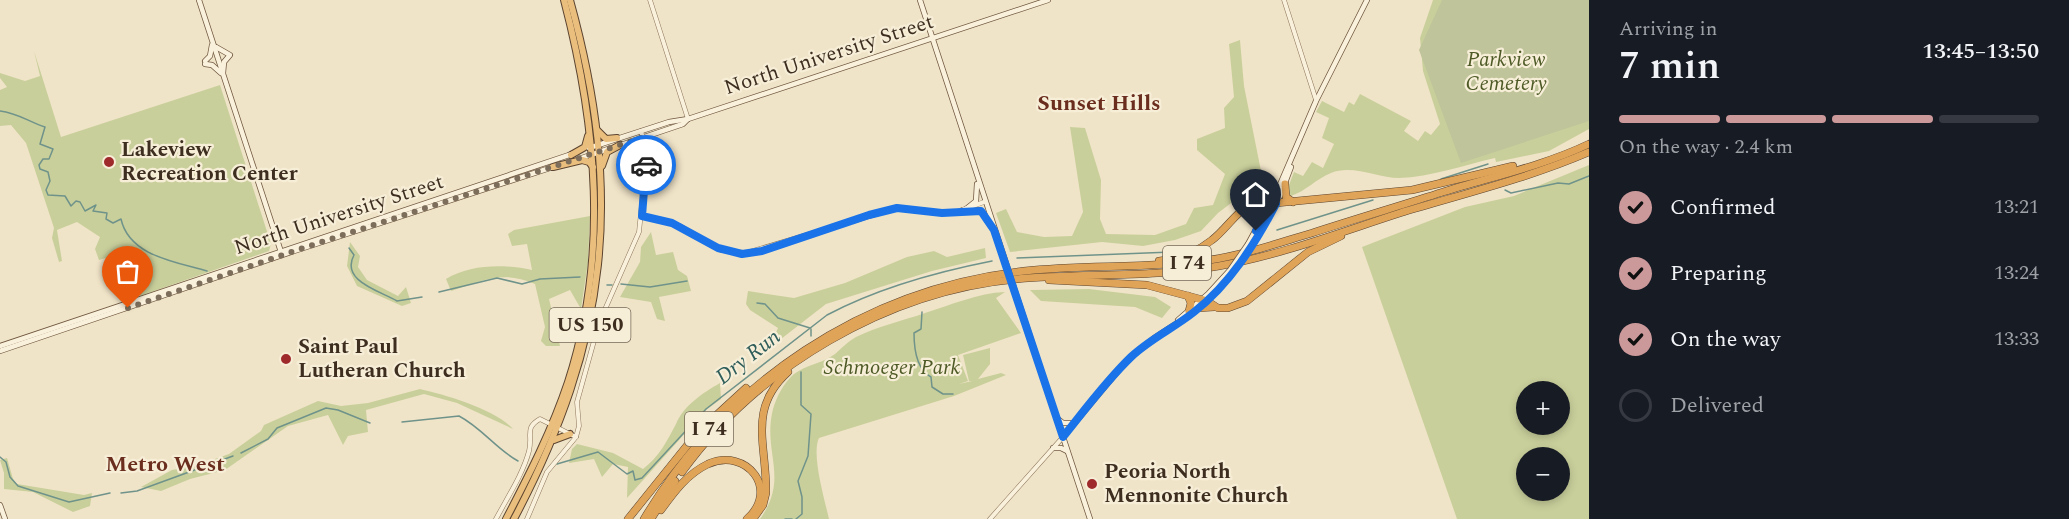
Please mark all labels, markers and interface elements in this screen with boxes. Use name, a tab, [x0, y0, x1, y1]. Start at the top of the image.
street label: North University Street	[720, 6, 938, 104]
text: Arriving in	[1619, 14, 1717, 44]
text: 13:45–13:50	[1922, 35, 2039, 68]
text: 7 min	[1619, 37, 1720, 96]
park label: Parkview Cemetery	[1465, 44, 1547, 100]
district label: Sunset Hills	[1037, 87, 1161, 120]
text: On the way · 2.4 km	[1619, 132, 1793, 162]
place label: Lakeview Recreation Center	[121, 134, 298, 190]
courier	[616, 135, 676, 195]
icon: car	[630, 149, 663, 182]
marker: Lakeview Recreation Center	[102, 155, 116, 169]
street label: North University Street	[230, 166, 448, 264]
pin	[1230, 169, 1281, 231]
icon: home	[1239, 178, 1272, 211]
icon: check	[1619, 191, 1652, 224]
text: Confirmed	[1670, 191, 1776, 224]
text: 13:21	[1994, 192, 2039, 222]
pin	[102, 246, 153, 308]
road number: I 74	[1163, 246, 1211, 280]
icon: bag	[111, 255, 144, 288]
icon: check	[1619, 257, 1652, 290]
text: Preparing	[1670, 257, 1767, 290]
text: 13:24	[1994, 258, 2039, 288]
road number: US 150	[550, 308, 630, 342]
water label: Dry Run	[708, 321, 788, 393]
icon: check	[1619, 323, 1652, 356]
text: On the way	[1670, 323, 1781, 356]
text: 13:33	[1994, 324, 2039, 354]
place label: Saint Paul Lutheran Church	[298, 331, 466, 387]
marker: Saint Paul Lutheran Church	[279, 352, 293, 366]
park label: Schmoeger Park	[824, 352, 960, 384]
map controls	[1516, 381, 1570, 501]
button: +	[1516, 381, 1570, 435]
text: Delivered	[1670, 389, 1764, 422]
road number: I 74	[685, 412, 733, 446]
button: −	[1516, 447, 1570, 501]
district label: Metro West	[105, 448, 225, 481]
place label: Peoria North Mennonite Church	[1104, 456, 1289, 512]
marker: Peoria North Mennonite Church	[1085, 477, 1099, 491]

